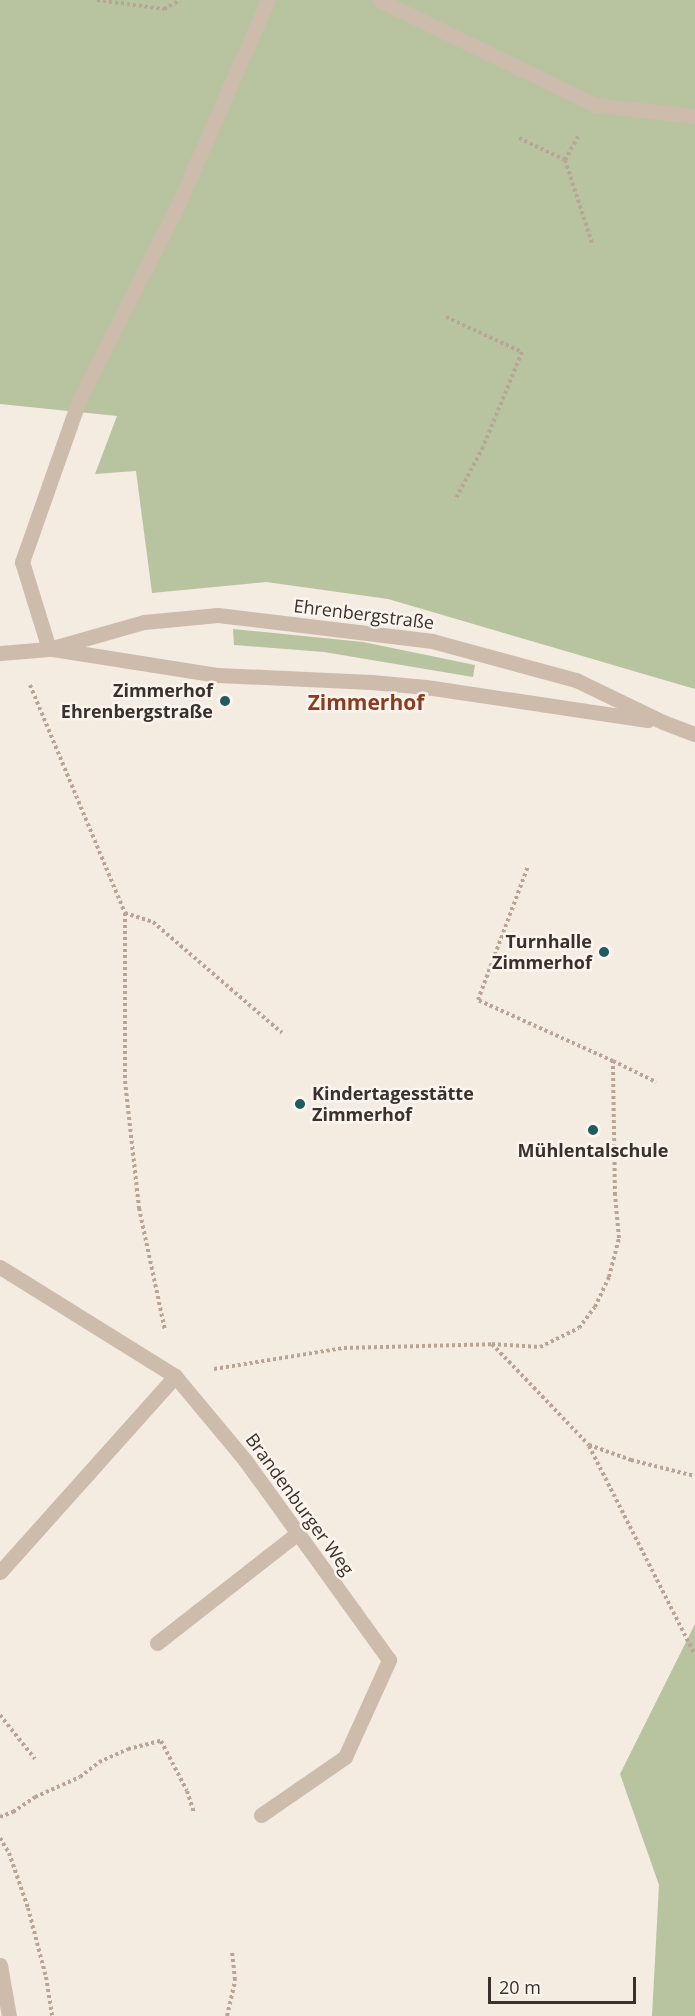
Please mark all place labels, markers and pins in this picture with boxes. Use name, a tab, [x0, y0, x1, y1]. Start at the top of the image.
place label: Zimmerhof Ehrenbergstraße	[61, 680, 213, 722]
marker: Zimmerhof Ehrenbergstraße	[218, 694, 232, 708]
place label: Turnhalle Zimmerhof	[492, 931, 592, 974]
marker: Turnhalle Zimmerhof	[597, 945, 611, 959]
place label: Kindertagesstätte Zimmerhof	[312, 1083, 474, 1126]
marker: Kindertagesstätte Zimmerhof	[293, 1097, 307, 1111]
marker: Mühlentalschule	[586, 1123, 600, 1137]
place label: Mühlentalschule	[518, 1139, 668, 1161]

